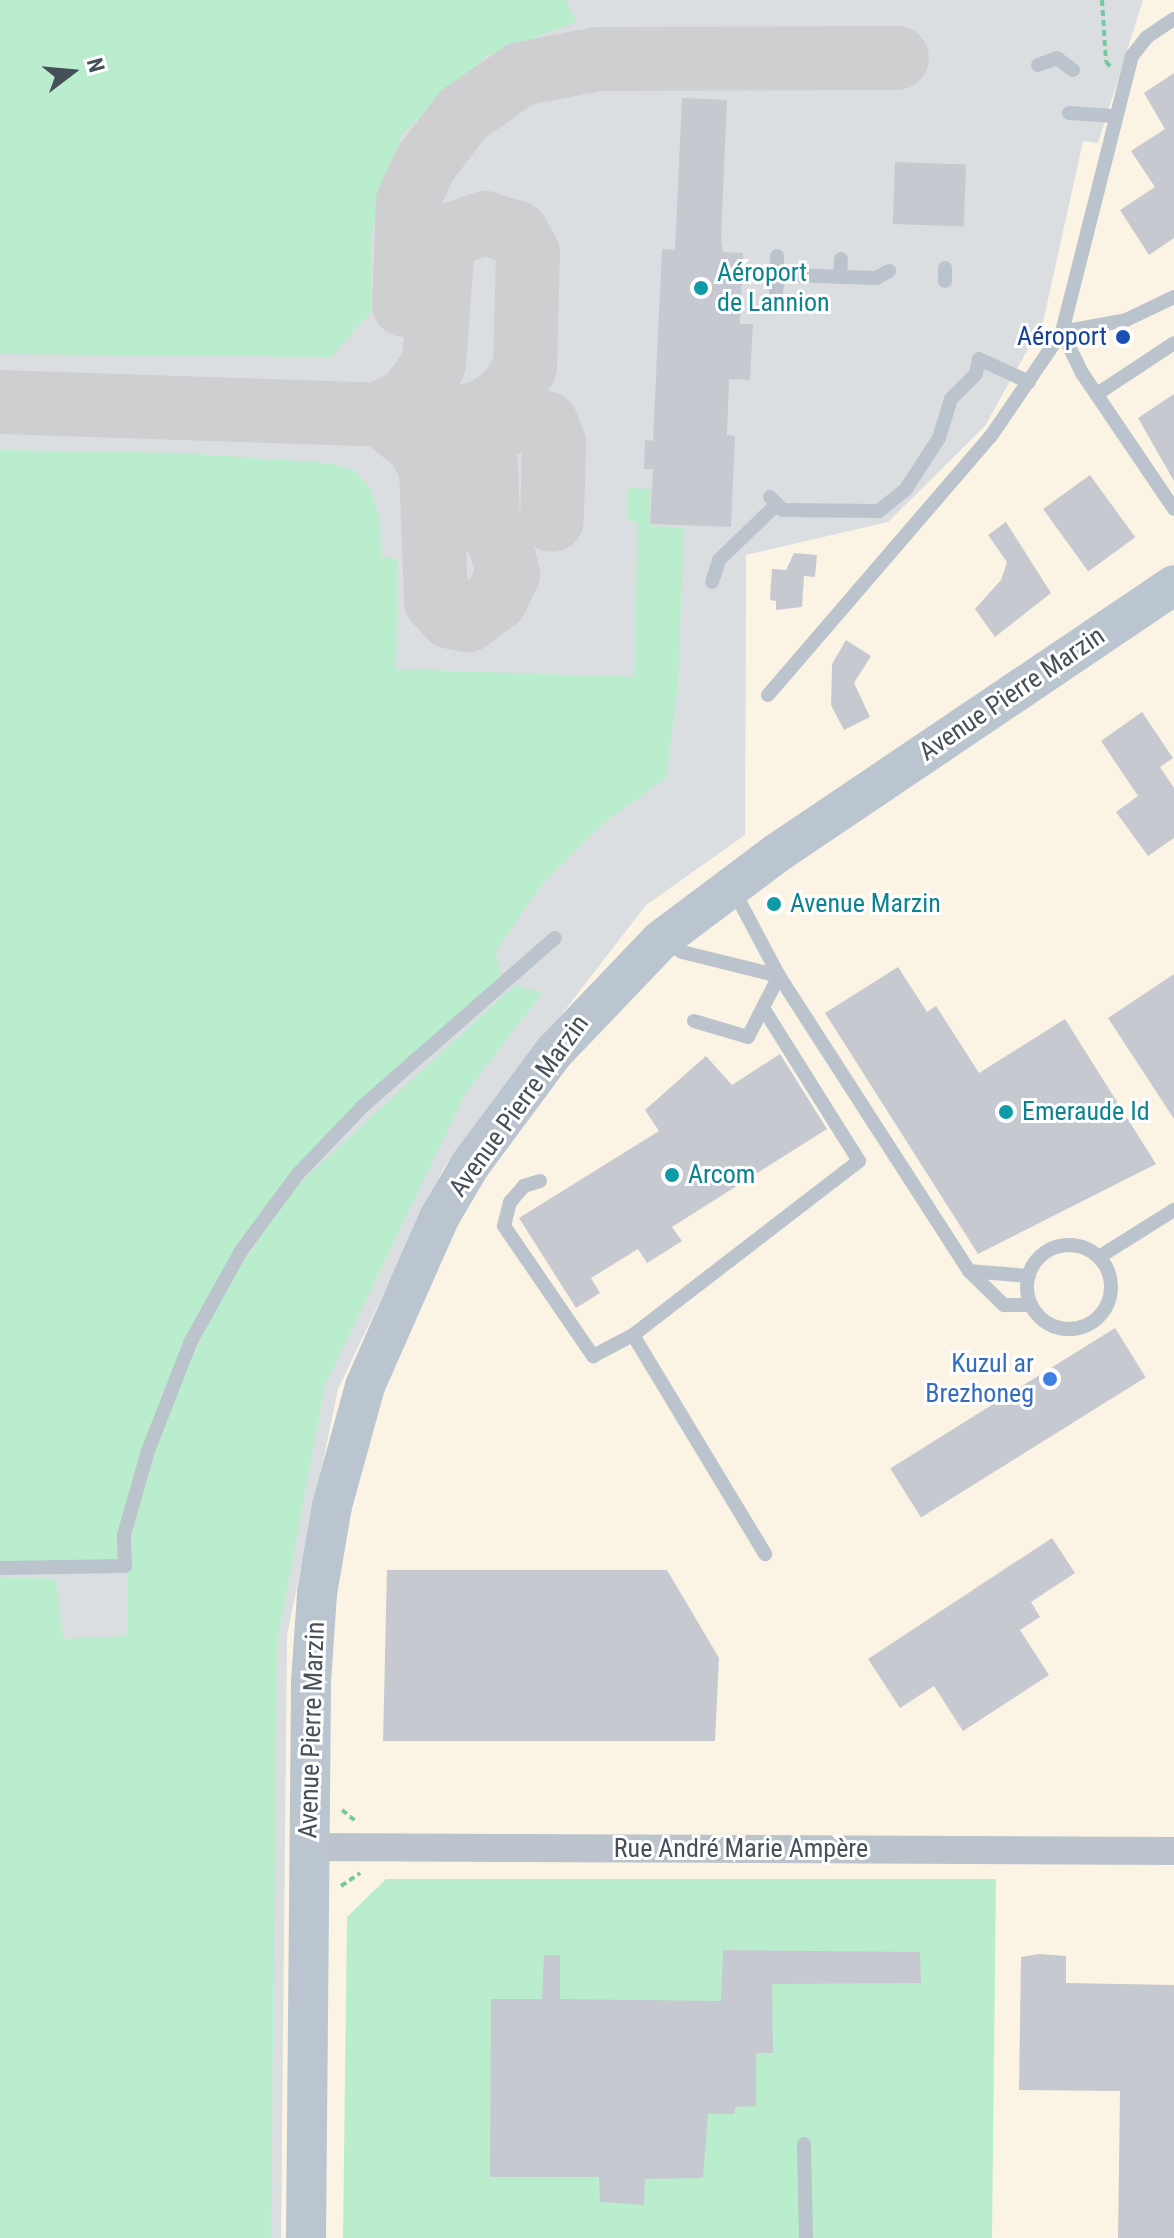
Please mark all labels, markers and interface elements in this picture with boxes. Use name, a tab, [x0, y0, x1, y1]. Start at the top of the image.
north arrow	[32, 32, 112, 112]
text: N	[82, 55, 109, 75]
place label: Aéroport de Lannion	[717, 257, 830, 318]
marker: Aéroport de Lannion	[692, 279, 710, 297]
place label: Aéroport	[1017, 321, 1107, 353]
marker: Aéroport	[1114, 328, 1132, 346]
street label: Avenue Pierre Marzin	[913, 620, 1111, 768]
place label: Avenue Marzin	[790, 888, 941, 920]
marker: Avenue Marzin	[765, 895, 783, 913]
street label: Avenue Pierre Marzin	[443, 1009, 595, 1203]
place label: Emeraude Id	[1022, 1096, 1150, 1128]
marker: Emeraude Id	[997, 1103, 1015, 1121]
place label: Arcom	[688, 1159, 755, 1191]
marker: Arcom	[663, 1166, 681, 1184]
place label: Kuzul ar Brezhoneg	[925, 1348, 1034, 1410]
marker: Kuzul ar Brezhoneg	[1041, 1370, 1059, 1388]
street label: Avenue Pierre Marzin	[293, 1621, 331, 1839]
street label: Rue André Marie Ampère	[614, 1833, 868, 1865]

